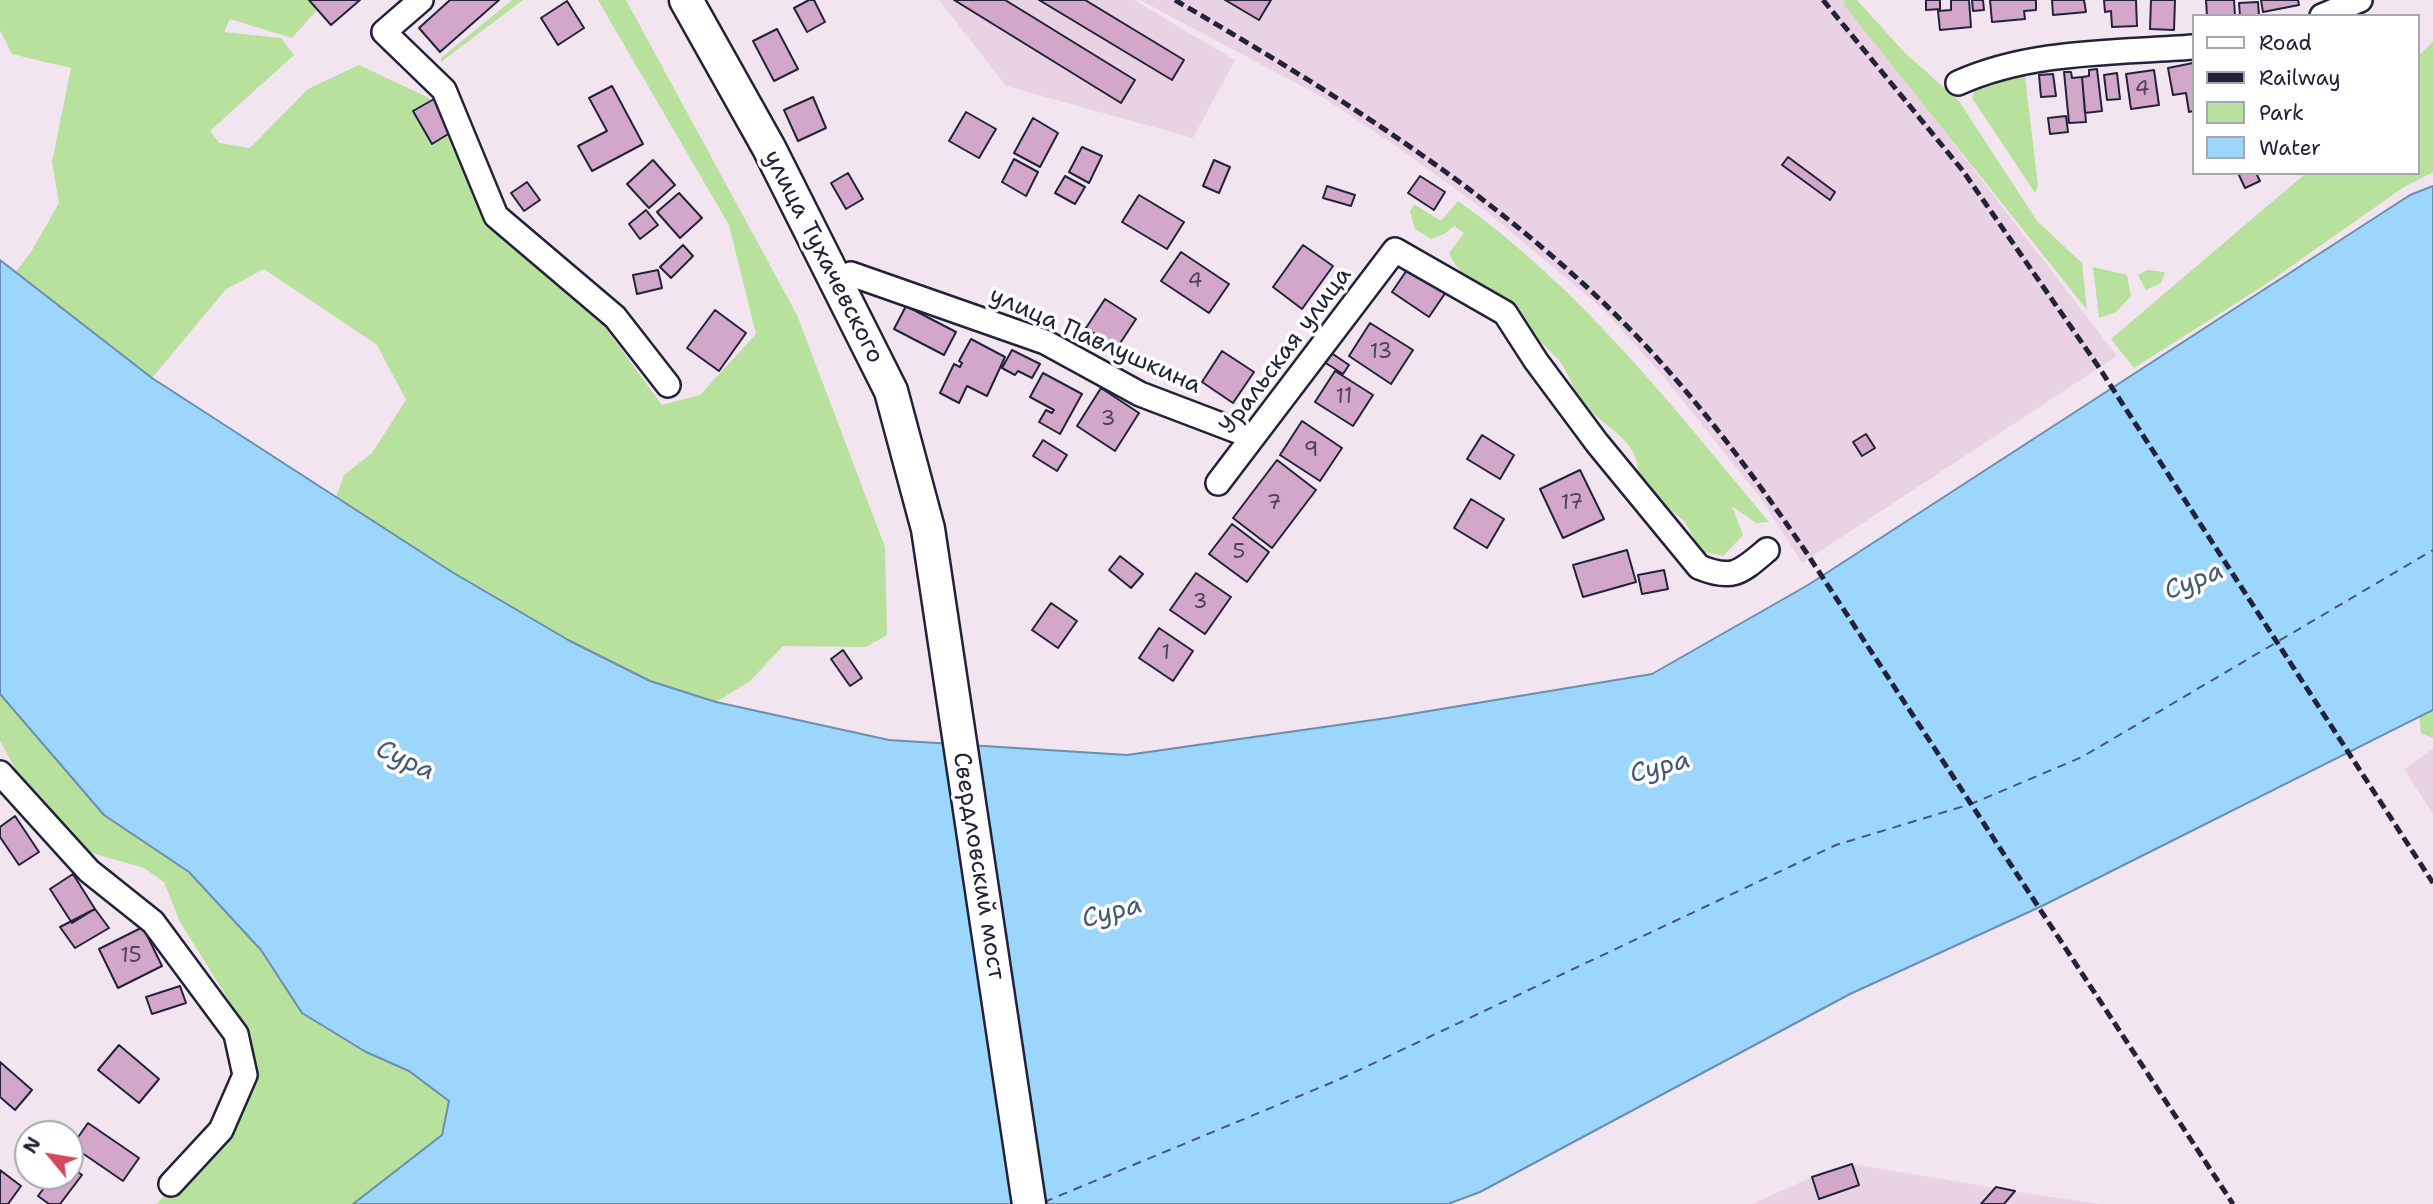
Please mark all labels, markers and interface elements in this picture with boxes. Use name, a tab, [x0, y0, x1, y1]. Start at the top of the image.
legend	[2192, 14, 2419, 175]
text: Road	[2259, 29, 2312, 57]
text: Railway	[2259, 64, 2341, 92]
house number: 4	[2135, 77, 2149, 103]
text: Park	[2259, 99, 2304, 127]
text: Water	[2259, 134, 2321, 162]
street label: улица Тухачевского	[757, 146, 889, 368]
street label: Уральская улица	[1214, 262, 1358, 440]
house number: 4	[1188, 269, 1202, 295]
street label: улица Павлушкина	[985, 281, 1205, 401]
house number: 13	[1370, 340, 1392, 366]
house number: 11	[1336, 385, 1352, 411]
house number: 3	[1101, 407, 1115, 433]
house number: 9	[1304, 438, 1318, 464]
house number: 7	[1267, 491, 1281, 517]
house number: 17	[1561, 491, 1583, 517]
house number: 5	[1233, 540, 1245, 566]
water label: Сура	[2160, 556, 2228, 608]
house number: 3	[1193, 590, 1207, 616]
house number: 1	[1162, 641, 1170, 667]
water label: Сура	[371, 734, 439, 788]
water label: Сура	[1626, 745, 1694, 791]
street label: Свердловский мост	[946, 750, 1010, 982]
water label: Сура	[1078, 890, 1146, 936]
house number: 15	[120, 944, 142, 970]
north arrow	[14, 1120, 84, 1190]
text: N	[18, 1132, 47, 1158]

